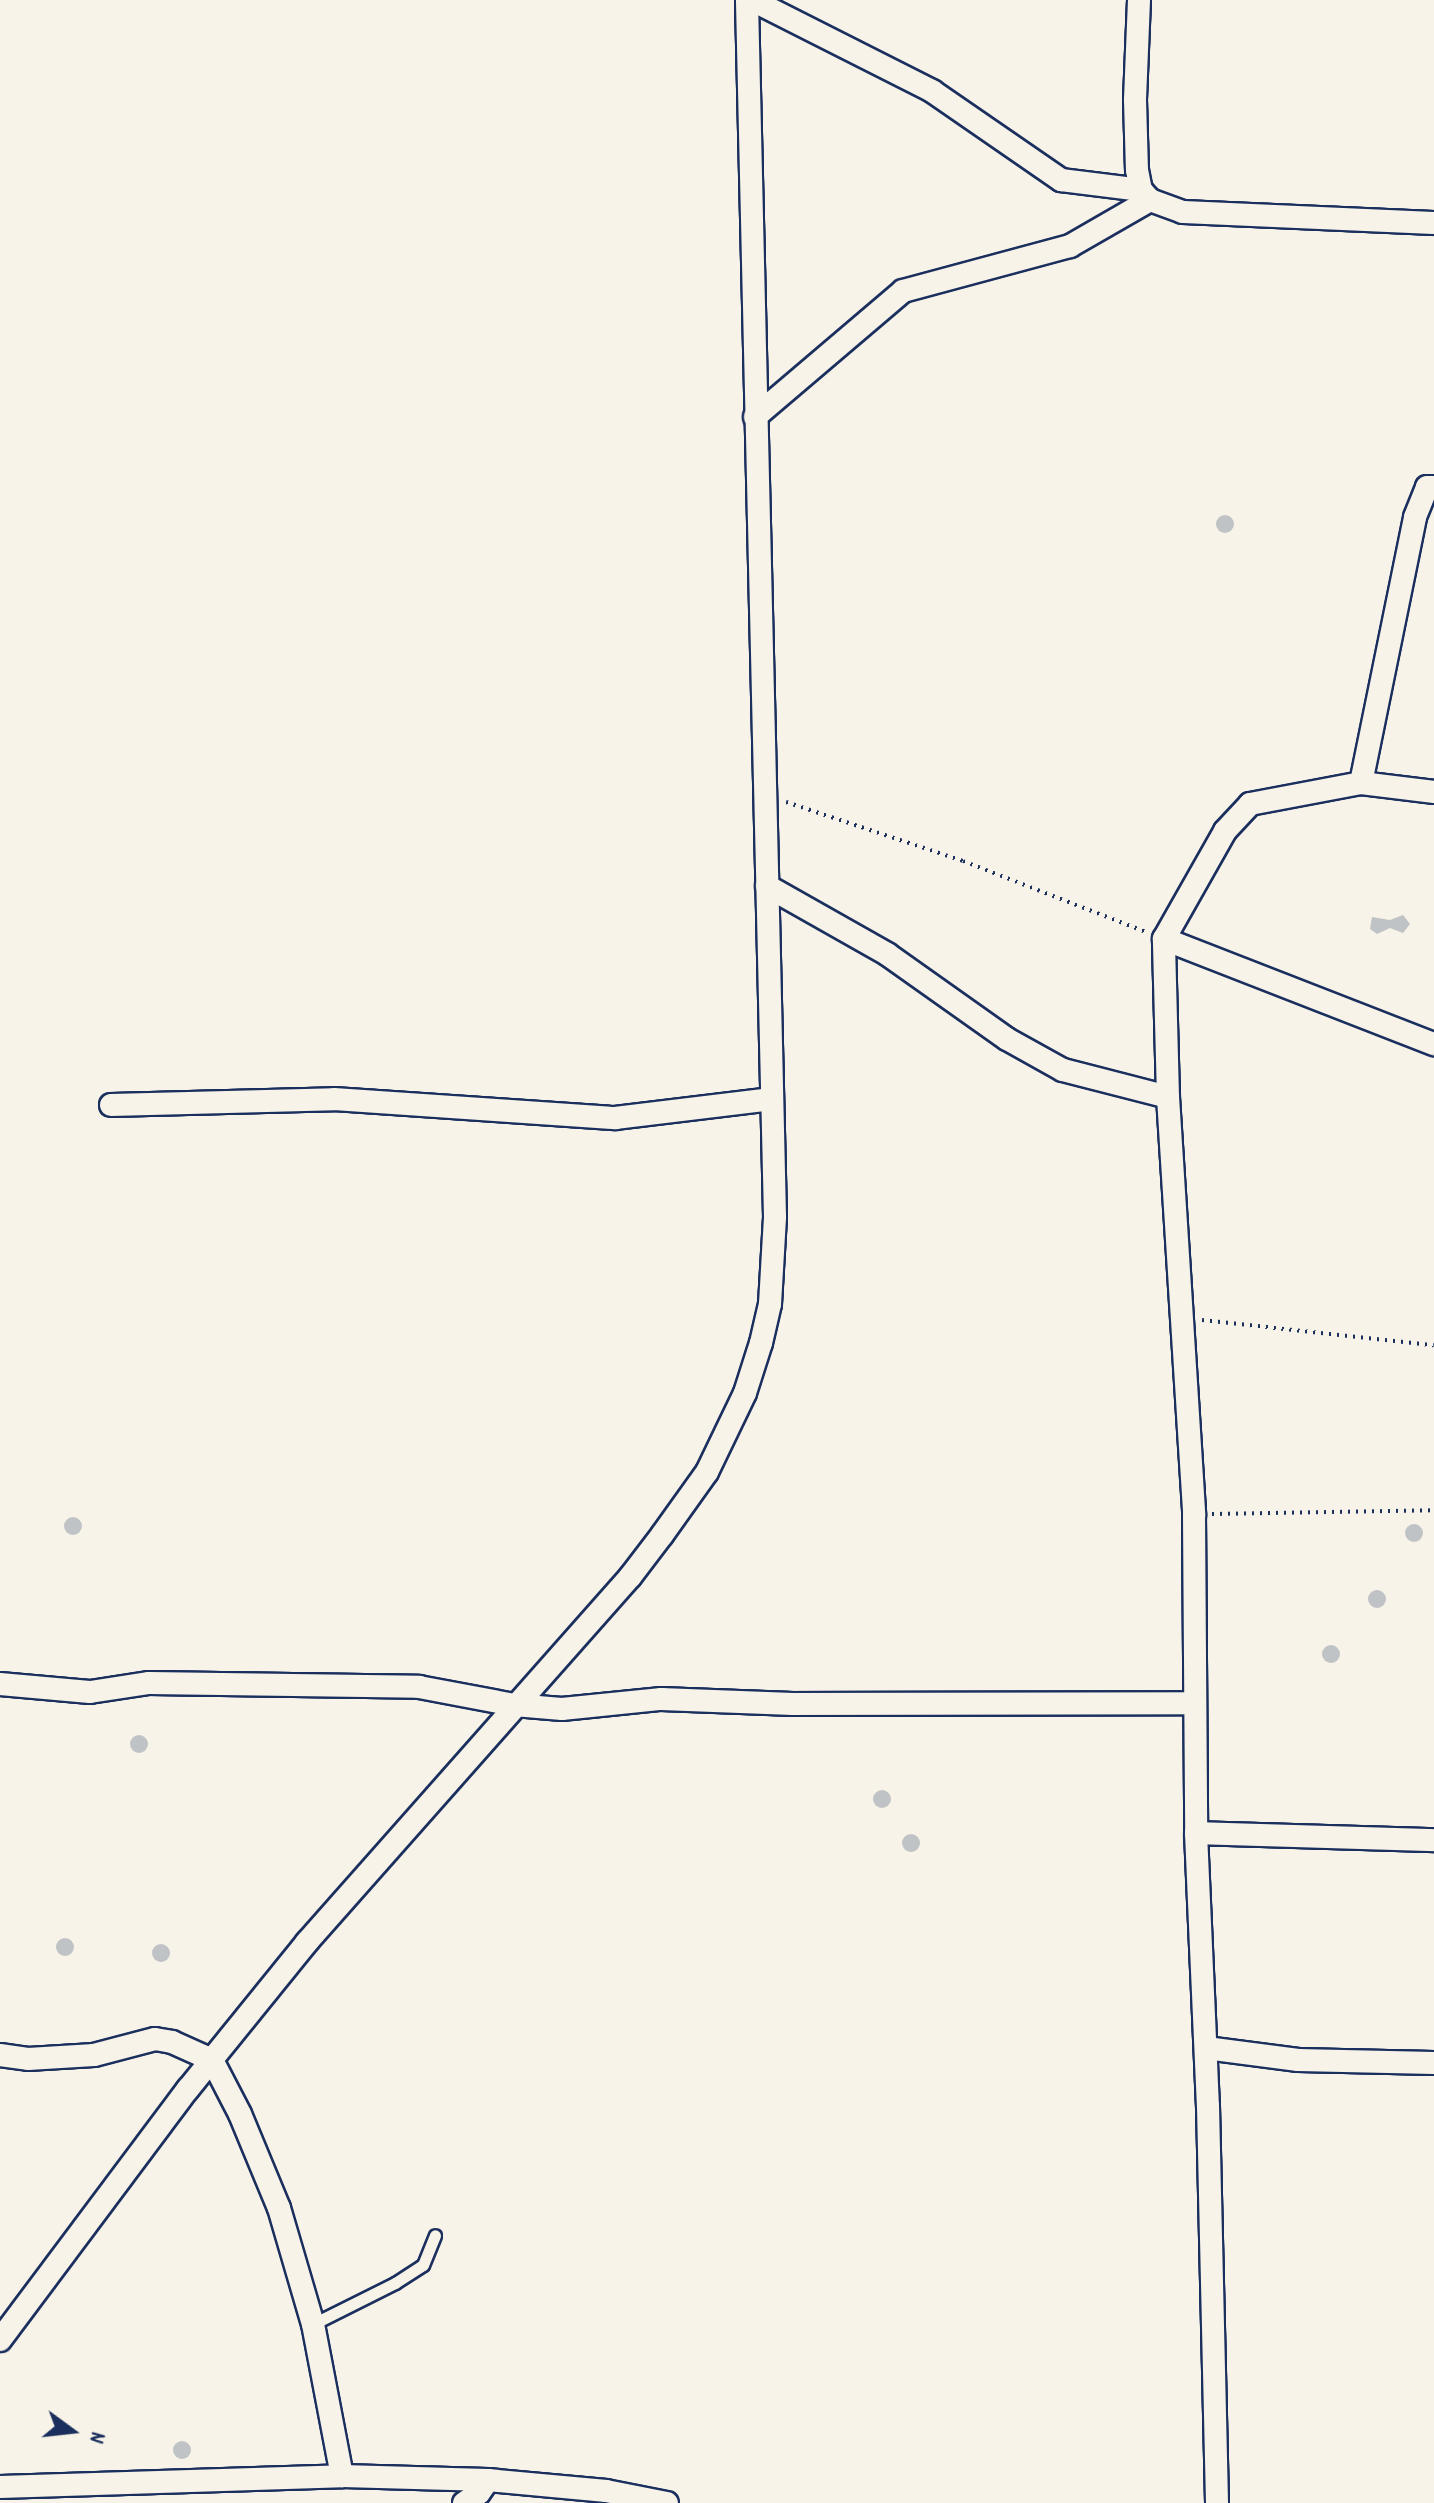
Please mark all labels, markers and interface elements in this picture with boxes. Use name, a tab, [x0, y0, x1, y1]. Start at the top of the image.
north arrow	[32, 2391, 112, 2471]
text: N	[79, 2428, 112, 2447]

